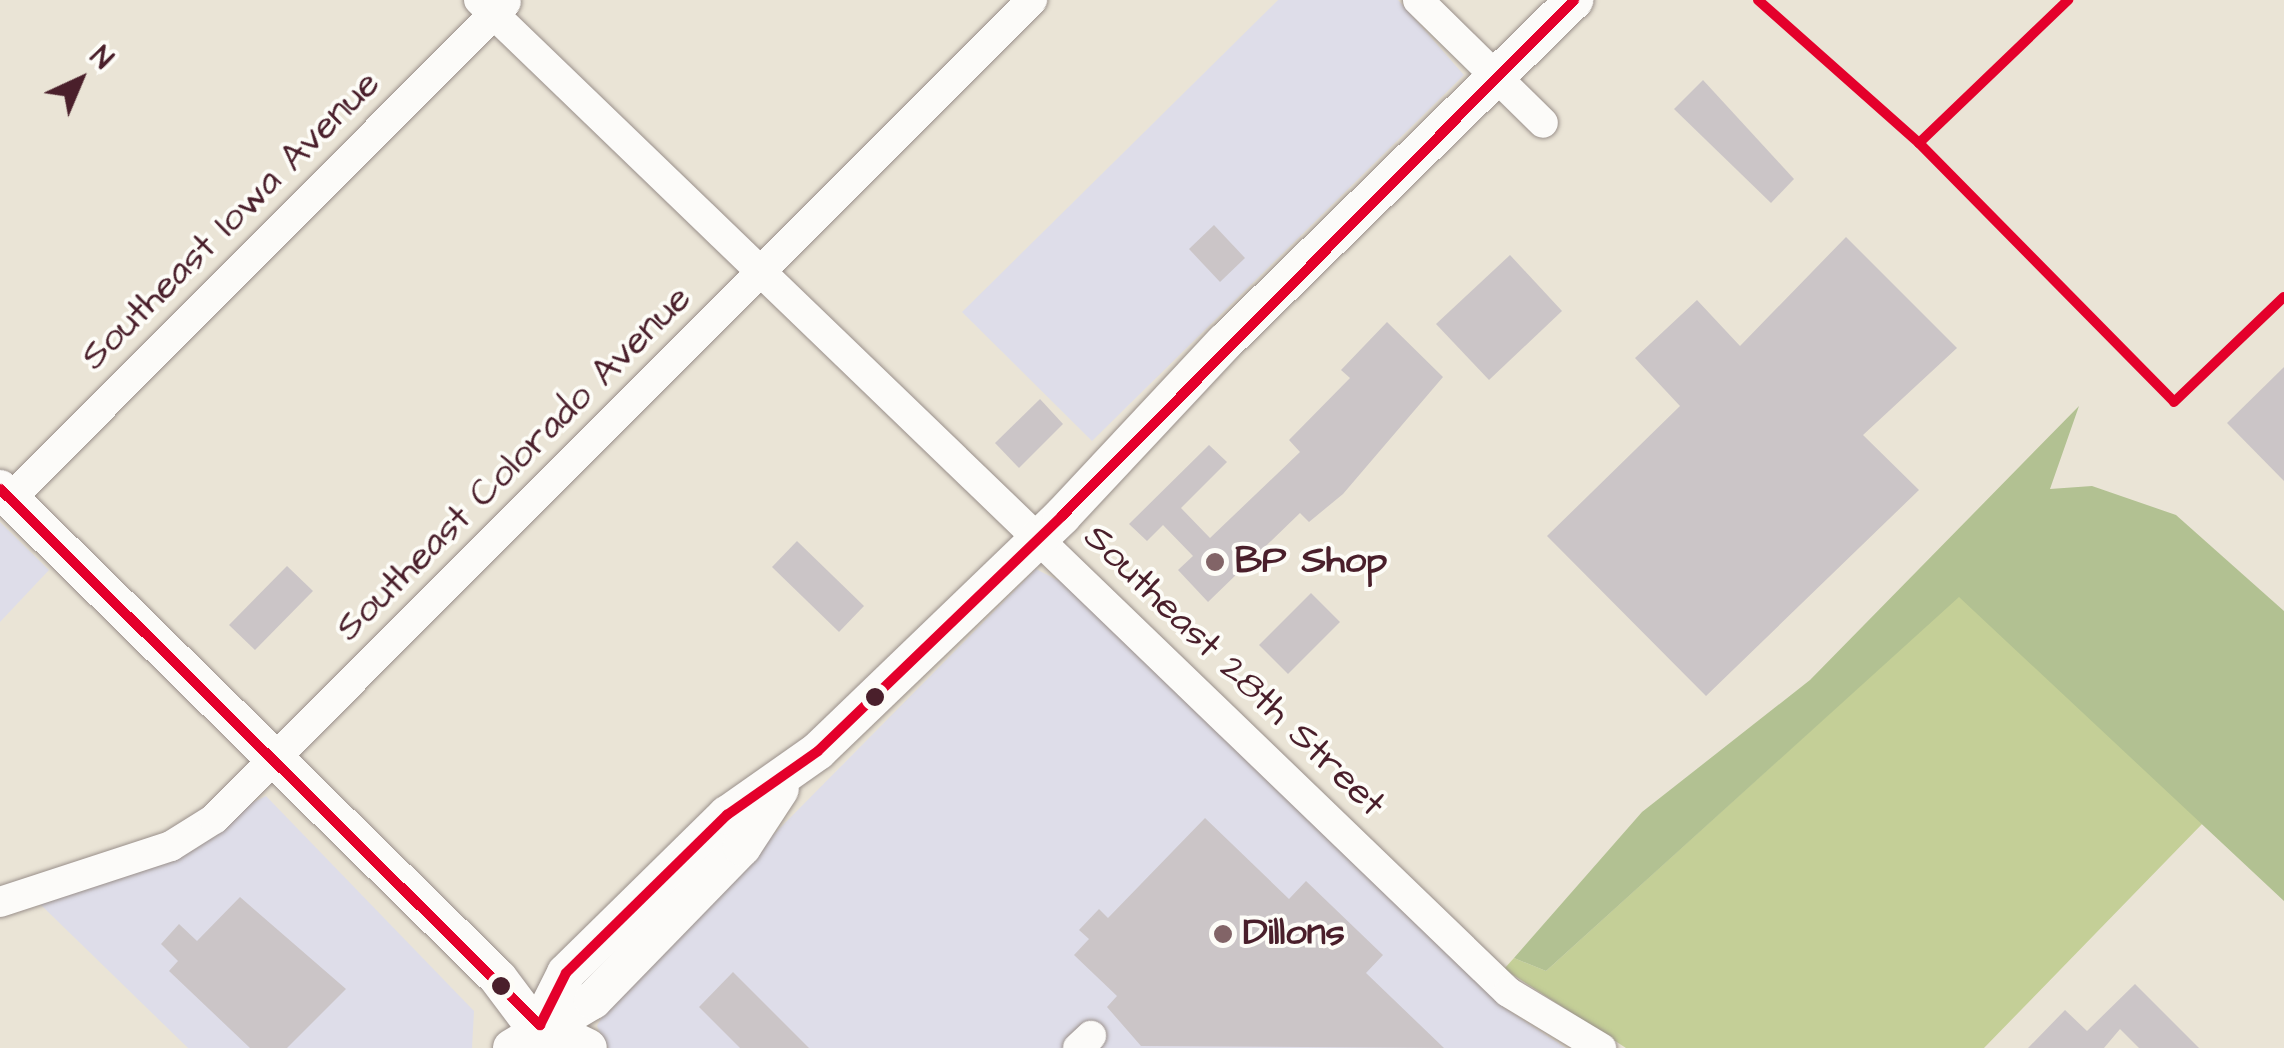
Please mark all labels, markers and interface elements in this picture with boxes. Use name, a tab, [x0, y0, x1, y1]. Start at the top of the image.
north arrow	[30, 30, 130, 130]
text: N	[81, 38, 121, 78]
street label: Southeast Iowa Avenue	[72, 62, 390, 380]
street label: Southeast Colorado Avenue	[327, 277, 701, 651]
street label: Southeast 28th Street	[1074, 515, 1394, 827]
place label: BP Shop	[1235, 539, 1387, 585]
marker: BP Shop	[1204, 551, 1226, 573]
unlabelled marker	[865, 687, 885, 707]
place label: Dillons	[1243, 911, 1345, 957]
marker: Dillons	[1212, 923, 1234, 945]
unlabelled marker	[491, 976, 511, 996]

